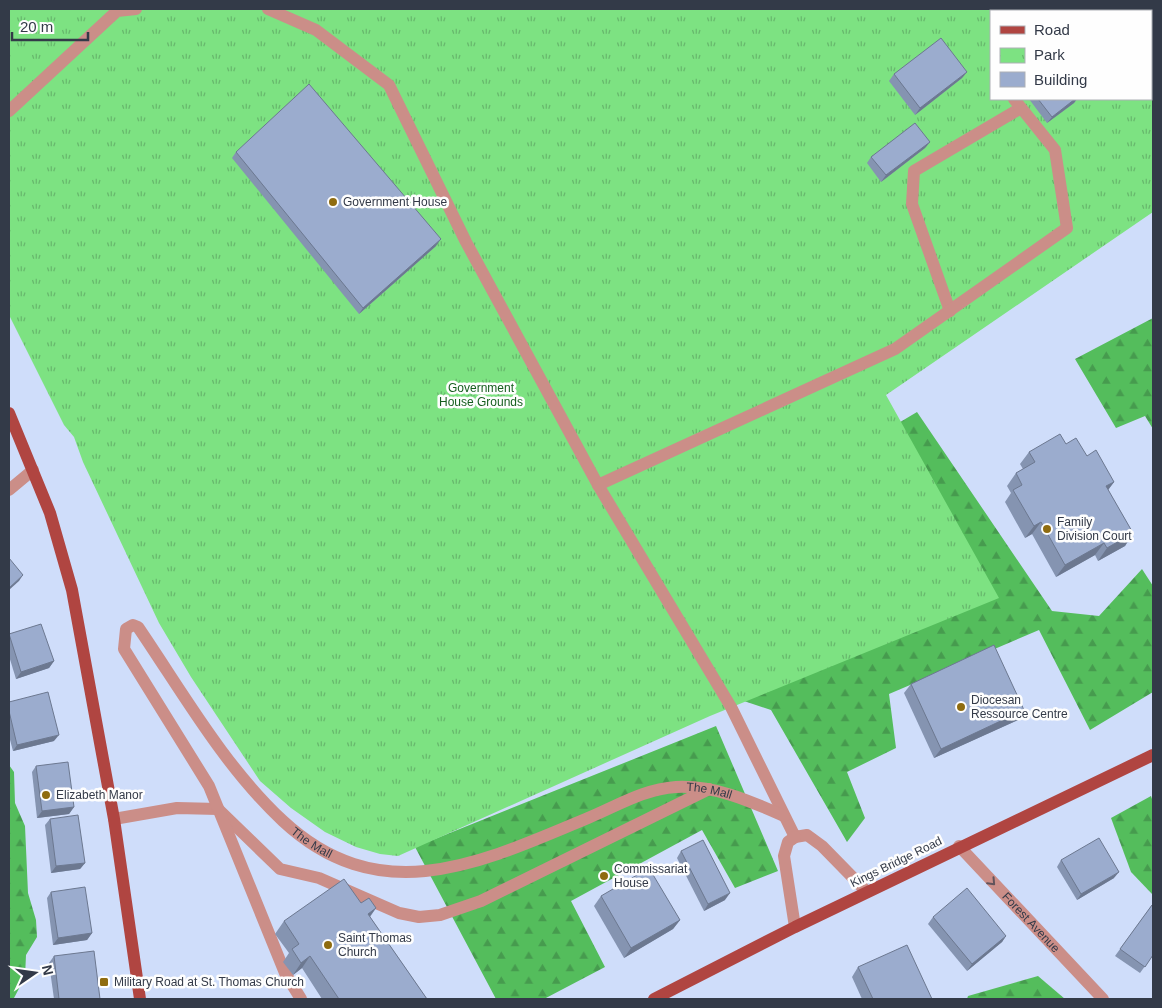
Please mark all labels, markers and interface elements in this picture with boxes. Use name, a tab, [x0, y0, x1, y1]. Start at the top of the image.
scale bar	[12, 10, 89, 42]
legend	[990, 10, 1152, 100]
text: 20 m	[20, 18, 53, 35]
text: Road	[1034, 21, 1070, 38]
text: Park	[1034, 46, 1065, 63]
text: Building	[1034, 71, 1087, 88]
place label: Government House	[343, 195, 447, 209]
marker: Government House	[327, 196, 339, 208]
park label: Government House Grounds	[439, 381, 523, 409]
place label: Family Division Court	[1057, 515, 1132, 543]
marker: Family Division Court	[1041, 523, 1053, 535]
place label: Diocesan Ressource Centre	[971, 693, 1068, 721]
marker: Diocesan Ressource Centre	[955, 701, 967, 713]
street label: The Mall	[686, 780, 734, 802]
place label: Elizabeth Manor	[56, 788, 143, 802]
marker: Elizabeth Manor	[40, 789, 52, 801]
street label: The Mall	[288, 824, 334, 861]
street label: Kings Bridge Road	[848, 834, 944, 890]
place label: Commissariat House	[614, 862, 688, 890]
marker: Commissariat House	[598, 870, 610, 882]
one-way arrow	[986, 877, 995, 886]
street label: Forest Avenue	[999, 890, 1063, 956]
place label: Saint Thomas Church	[338, 931, 412, 959]
marker: Saint Thomas Church	[322, 939, 334, 951]
north arrow	[10, 948, 60, 998]
text: N	[39, 963, 57, 977]
place label: Military Road at St. Thomas Church	[114, 975, 304, 989]
marker: Military Road at St. Thomas Church	[98, 976, 110, 988]

